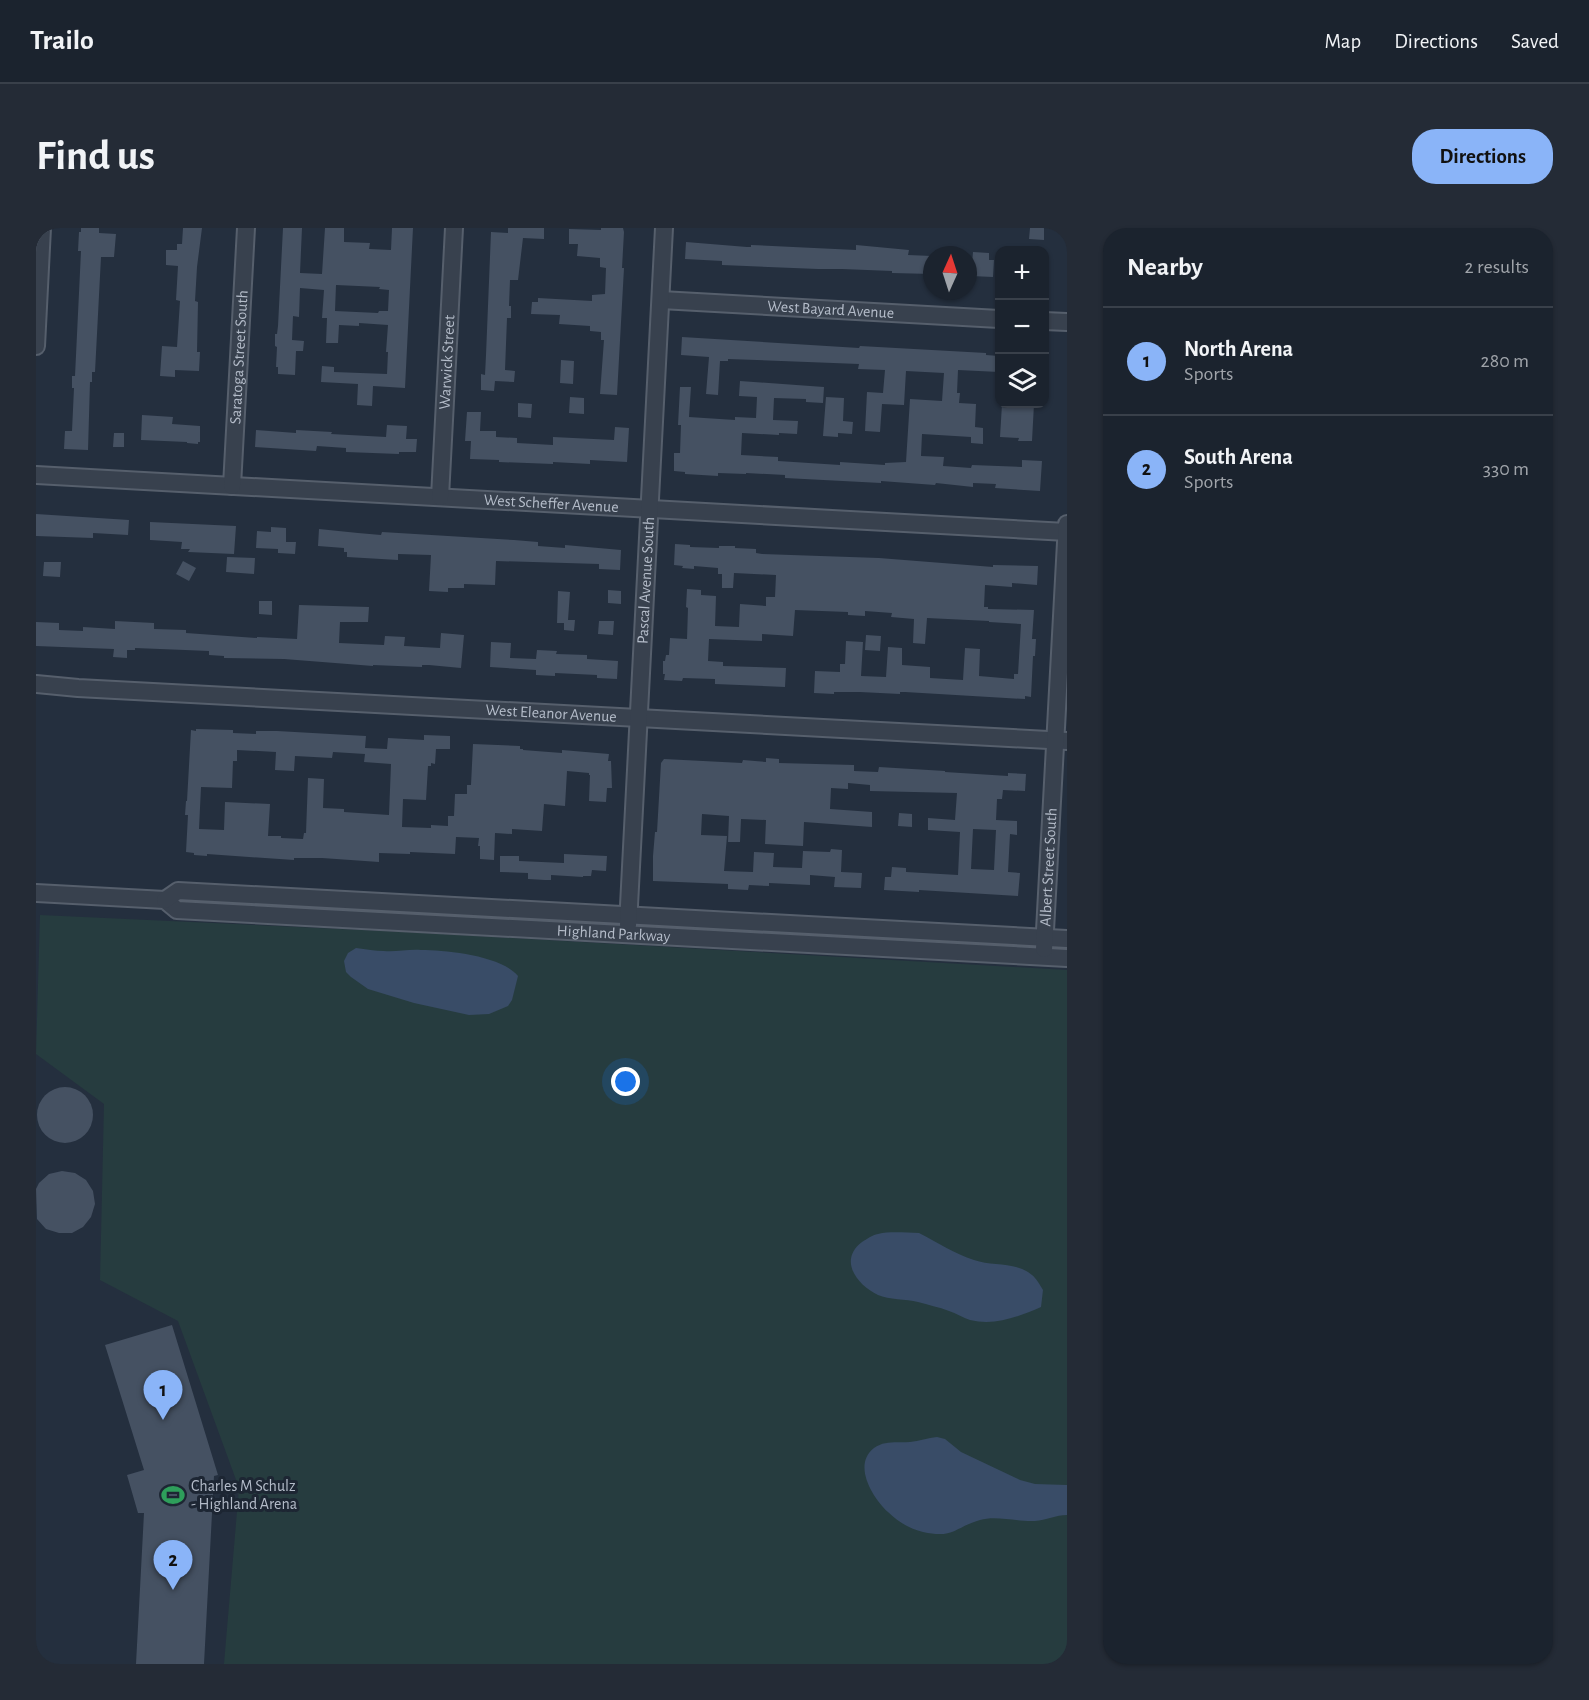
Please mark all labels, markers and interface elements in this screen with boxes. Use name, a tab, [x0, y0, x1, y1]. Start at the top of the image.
text: Trailo	[30, 27, 94, 55]
text: Map	[1325, 31, 1361, 52]
text: Directions	[1394, 31, 1478, 52]
text: Saved	[1511, 31, 1559, 52]
button: Directions	[1412, 129, 1553, 184]
text: Find us	[36, 135, 155, 177]
north arrow	[923, 246, 977, 300]
map controls	[995, 246, 1049, 408]
button: +	[995, 246, 1049, 300]
text: Nearby	[1127, 254, 1203, 280]
text: 2 results	[1465, 257, 1529, 277]
street label: Saratoga Street South	[227, 290, 251, 425]
street label: West Bayard Avenue	[767, 298, 895, 321]
button: −	[995, 300, 1049, 354]
street label: Warwick Street	[437, 315, 457, 410]
text: North Arena	[1184, 338, 1293, 360]
text: 1	[1143, 351, 1150, 371]
text: 280 m	[1481, 351, 1529, 371]
button: layers	[995, 354, 1049, 408]
text: Sports	[1184, 364, 1233, 384]
text: South Arena	[1184, 446, 1293, 468]
text: 2	[1142, 459, 1151, 479]
text: 330 m	[1483, 459, 1529, 479]
text: Sports	[1184, 472, 1233, 492]
street label: West Scheffer Avenue	[483, 492, 619, 515]
street label: Pascal Avenue South	[635, 516, 657, 644]
street label: West Eleanor Avenue	[485, 702, 617, 725]
street label: Albert Street South	[1037, 807, 1060, 927]
street label: Highland Parkway	[556, 922, 671, 946]
your location	[611, 1067, 640, 1096]
pin: 1	[144, 1370, 182, 1420]
place label: Charles M Schulz - Highland Arena	[191, 1478, 297, 1512]
sports icon: Charles M Schulz - Highland Arena	[160, 1482, 186, 1508]
pin: 2	[154, 1540, 192, 1590]

